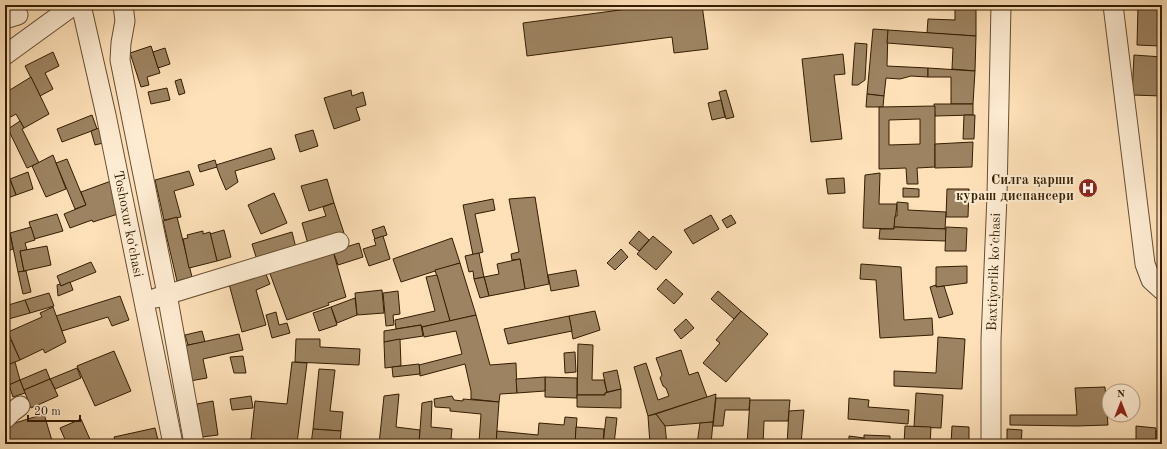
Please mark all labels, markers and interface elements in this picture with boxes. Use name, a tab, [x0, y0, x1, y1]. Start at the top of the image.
street label: Toshoxur koʻchasi	[111, 169, 146, 279]
place label: Силга қарши кураш диспансери	[956, 173, 1074, 203]
hospital icon: Силга қарши кураш диспансери	[1077, 177, 1099, 199]
street label: Baxtiyorlik koʻchasi	[984, 212, 1003, 331]
north arrow	[1101, 383, 1141, 423]
text: N	[1117, 389, 1126, 400]
scale bar	[28, 397, 80, 423]
text: 20 m	[34, 406, 61, 418]

